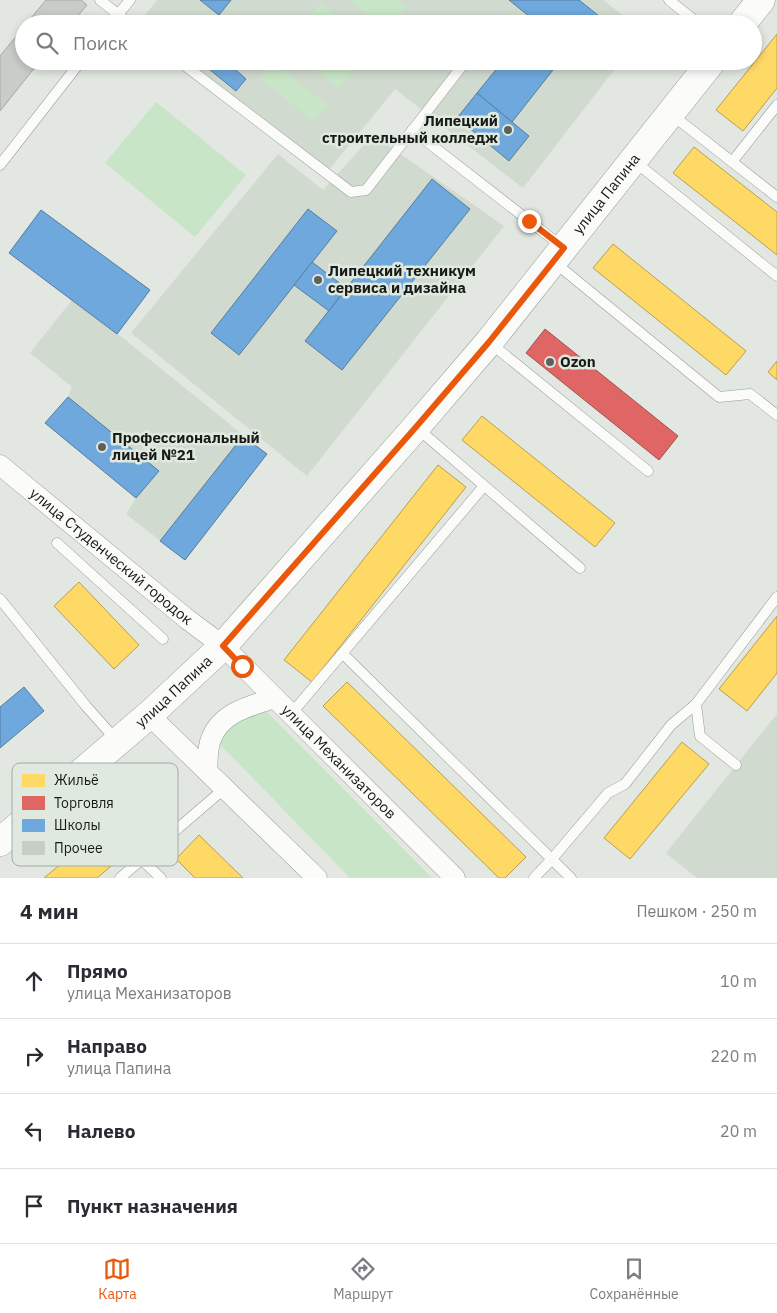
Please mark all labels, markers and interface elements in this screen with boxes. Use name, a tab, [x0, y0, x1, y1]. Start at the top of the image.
search box	[15, 15, 762, 70]
icon: search	[33, 29, 61, 57]
text: Поиск	[73, 31, 128, 55]
place label: Липецкий строительный колледж	[322, 111, 498, 147]
marker: Липецкий строительный колледж	[502, 124, 514, 136]
street label: улица Папина	[568, 149, 644, 238]
route end	[518, 210, 541, 233]
place label: Липецкий техникум сервиса и дизайна	[328, 261, 476, 297]
marker: Липецкий техникум сервиса и дизайна	[312, 274, 324, 286]
place label: Ozon	[560, 352, 596, 371]
marker: Ozon	[544, 356, 556, 368]
place label: Профессиональный лицей №21	[112, 428, 260, 464]
marker: Профессиональный лицей №21	[96, 441, 108, 453]
street label: улица Студенческий городок	[26, 483, 197, 629]
street label: улица Папина	[131, 651, 216, 731]
route start	[231, 655, 254, 678]
street label: улица Механизаторов	[278, 700, 401, 823]
legend	[12, 763, 178, 866]
text: Жильё	[54, 771, 99, 789]
text: Торговля	[54, 794, 114, 812]
text: Школы	[54, 816, 101, 834]
text: Прочее	[54, 839, 103, 857]
text: 4 мин	[20, 897, 79, 925]
text: Пешком · 250 m	[636, 901, 757, 921]
text: Прямо	[67, 959, 128, 983]
icon: ahead	[20, 967, 48, 995]
text: 10 m	[720, 971, 757, 991]
text: улица Механизаторов	[67, 983, 232, 1003]
text: Направо	[67, 1034, 147, 1058]
icon: right	[20, 1042, 48, 1070]
text: 220 m	[710, 1046, 757, 1066]
text: улица Папина	[67, 1058, 171, 1078]
icon: left	[20, 1117, 48, 1145]
text: Налево	[67, 1119, 136, 1143]
text: 20 m	[720, 1121, 757, 1141]
icon: arrive	[20, 1192, 48, 1220]
text: Пункт назначения	[67, 1194, 238, 1218]
tab: Карта	[98, 1255, 137, 1303]
tab: Маршрут	[333, 1255, 393, 1303]
tab: Сохранённые	[590, 1255, 679, 1303]

